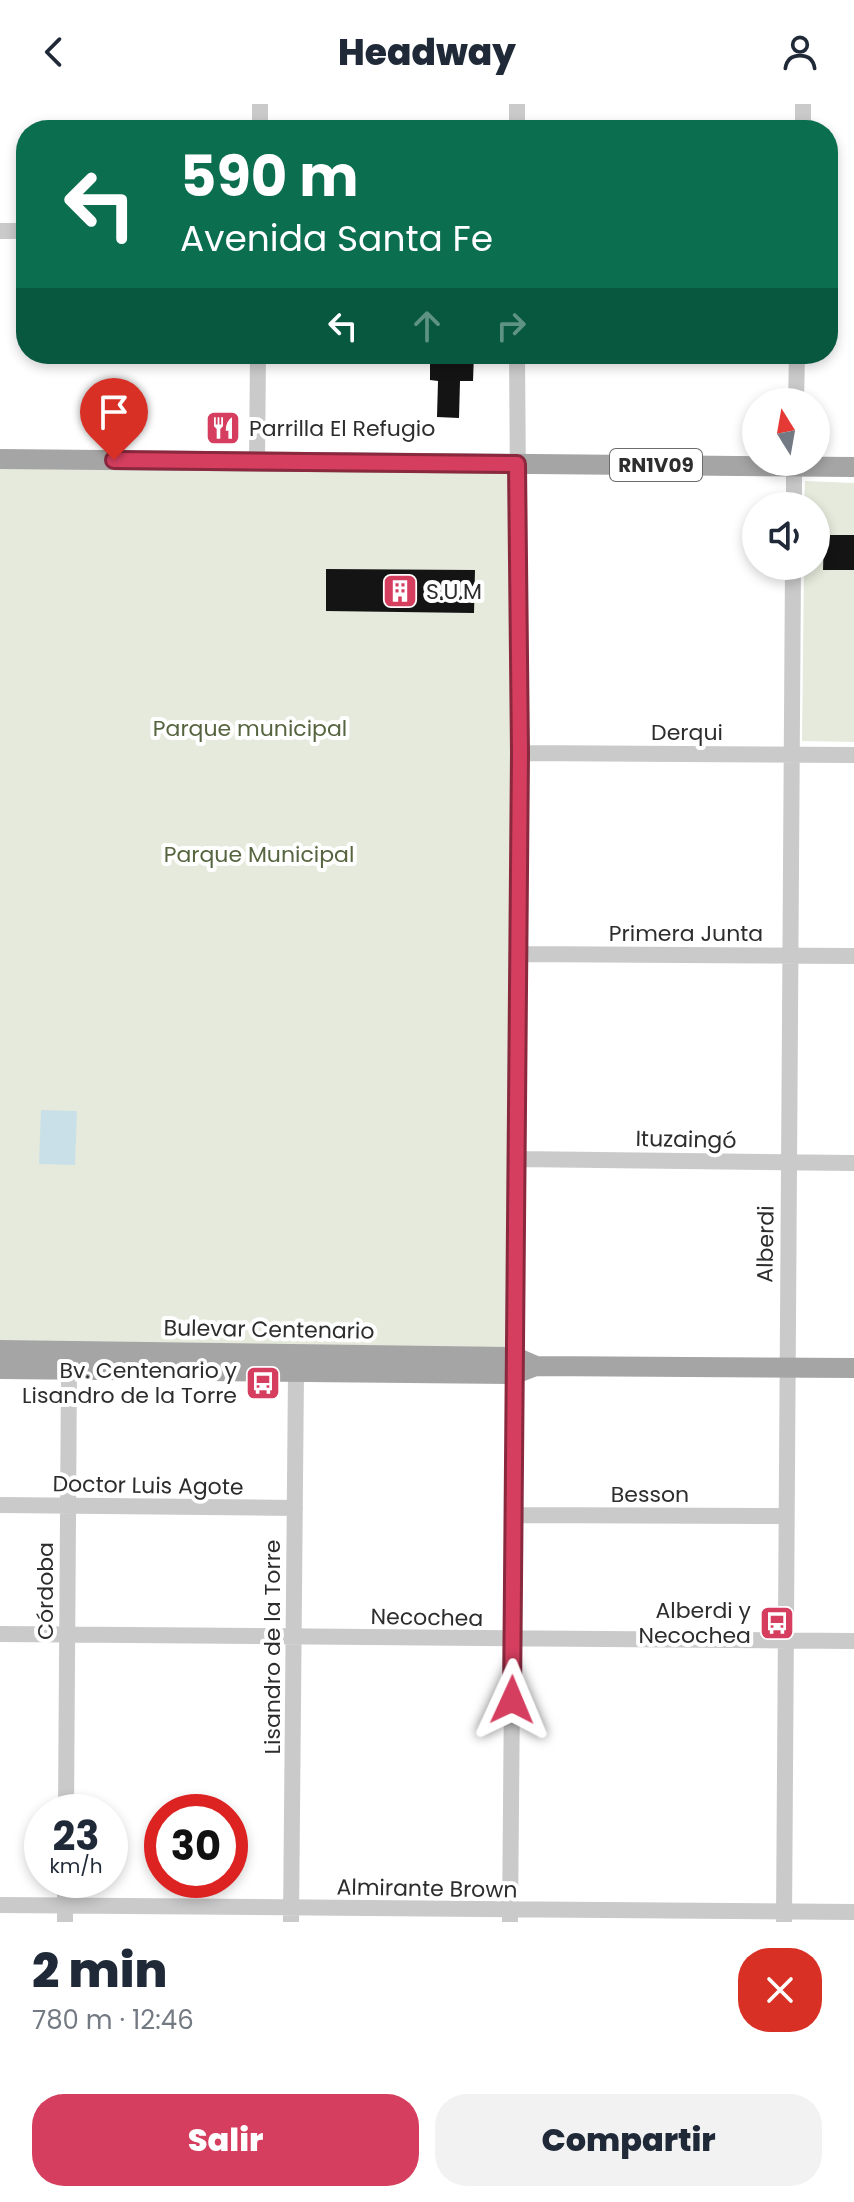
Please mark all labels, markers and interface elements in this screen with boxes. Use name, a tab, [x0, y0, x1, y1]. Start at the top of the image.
text: Headway	[338, 27, 516, 78]
icon: back	[32, 30, 76, 74]
icon: person	[778, 30, 822, 74]
text: 590 m	[180, 137, 359, 216]
icon: left	[48, 152, 152, 256]
text: Avenida Santa Fe	[180, 213, 493, 264]
icon: left	[321, 304, 365, 348]
icon: ahead	[405, 304, 449, 348]
icon: right	[489, 304, 533, 348]
pin	[80, 378, 148, 460]
north arrow	[742, 388, 830, 476]
map controls	[742, 388, 830, 580]
icon: arrive	[92, 390, 136, 434]
restaurant icon: Parrilla El Refugio	[204, 409, 242, 447]
place label: Parrilla El Refugio	[249, 413, 435, 444]
road number: RN1V09	[610, 449, 702, 481]
button: sound	[742, 492, 830, 580]
building icon: S.U.M	[381, 572, 419, 610]
place label: S.U.M	[426, 576, 482, 607]
park label: Parque municipal	[153, 713, 347, 744]
street label: Derqui	[651, 717, 723, 748]
park label: Parque Municipal	[164, 839, 354, 870]
street label: Primera Junta	[609, 918, 763, 949]
street label: Ituzaingó	[635, 1123, 737, 1156]
street label: Alberdi	[749, 1205, 782, 1283]
street label: Bulevar Centenario	[163, 1312, 375, 1347]
place label: Bv. Centenario y Lisandro de la Torre	[22, 1355, 238, 1411]
bus stop icon: Bv. Centenario y Lisandro de la Torre	[244, 1364, 282, 1402]
street label: Doctor Luis Agote	[52, 1468, 244, 1503]
street label: Besson	[611, 1479, 689, 1510]
street label: Lisandro de la Torre	[257, 1540, 288, 1754]
street label: Córdoba	[30, 1542, 61, 1640]
place label: Alberdi y Necochea	[639, 1595, 752, 1651]
street label: Necochea	[370, 1601, 484, 1634]
bus stop icon: Alberdi y Necochea	[758, 1604, 796, 1642]
position arrow	[470, 1658, 554, 1742]
speed limit sign: 30	[144, 1794, 248, 1898]
text: 23	[52, 1808, 100, 1864]
text: km/h	[49, 1852, 103, 1880]
street label: Almirante Brown	[336, 1871, 518, 1906]
text: 2 min	[32, 1937, 167, 2004]
button: close	[738, 1948, 822, 2032]
text: 780 m · 12:46	[32, 2002, 194, 2038]
button: Salir	[32, 2094, 419, 2186]
button: Compartir	[435, 2094, 822, 2186]

